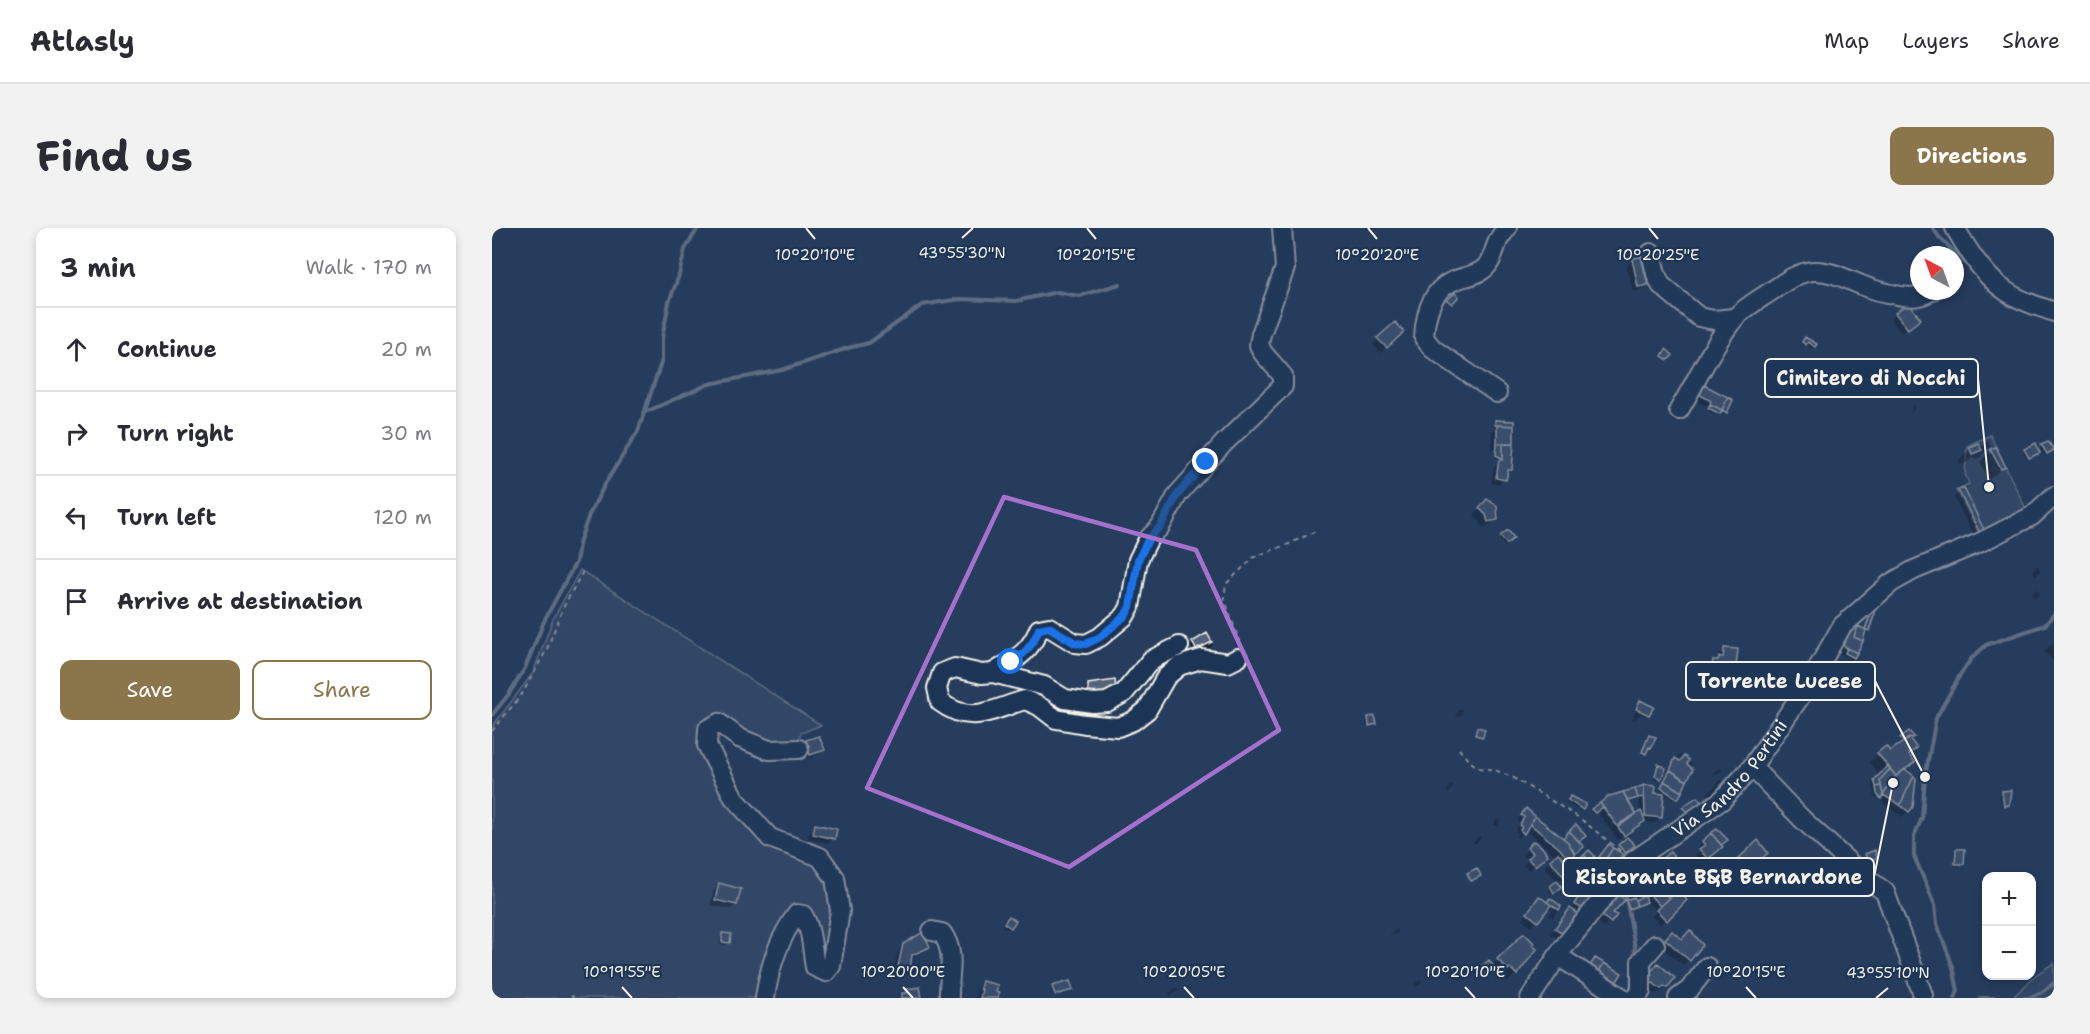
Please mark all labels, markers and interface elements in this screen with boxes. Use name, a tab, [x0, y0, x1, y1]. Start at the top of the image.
text: Atlasly	[30, 22, 135, 60]
text: Map	[1824, 27, 1869, 55]
text: Layers	[1902, 27, 1969, 55]
text: Share	[2002, 27, 2060, 55]
button: Directions	[1890, 127, 2054, 185]
text: Find us	[36, 128, 193, 184]
text: 43°55'30"N	[918, 243, 1006, 263]
text: 10°20'10"E	[775, 245, 855, 265]
text: 10°20'15"E	[1056, 245, 1136, 265]
text: 10°20'20"E	[1335, 245, 1419, 265]
text: 10°20'25"E	[1617, 245, 1699, 265]
north arrow	[1910, 246, 1964, 300]
text: 3 min	[60, 250, 136, 285]
text: Walk · 170 m	[306, 254, 432, 280]
icon: ahead	[60, 333, 93, 366]
text: Continue	[117, 335, 217, 364]
text: 20 m	[381, 336, 432, 362]
callout: Cimitero di Nocchi	[1765, 359, 1978, 397]
text: Cimitero di Nocchi	[1776, 365, 1966, 391]
icon: right	[60, 417, 93, 450]
text: Turn right	[117, 419, 234, 448]
text: 30 m	[380, 420, 432, 446]
route end	[1192, 448, 1218, 474]
icon: left	[60, 501, 93, 534]
text: Turn left	[117, 503, 216, 532]
text: 120 m	[373, 504, 432, 530]
icon: arrive	[60, 585, 93, 618]
text: Arrive at destination	[117, 587, 363, 616]
route start	[997, 648, 1023, 674]
button: Save	[60, 660, 240, 720]
button: Share	[252, 660, 432, 720]
callout: Torrente Lucese	[1686, 662, 1875, 700]
text: Torrente Lucese	[1698, 668, 1862, 694]
street label: Via Sandro Pertini	[1667, 715, 1793, 843]
callout: Ristorante B&B Bernardone	[1563, 858, 1874, 896]
text: Ristorante B&B Bernardone	[1576, 864, 1862, 890]
map controls	[1982, 872, 2036, 980]
button: +	[1982, 872, 2036, 926]
button: −	[1982, 926, 2036, 980]
text: 10°19'55"E	[583, 962, 661, 982]
text: 10°20'00"E	[861, 962, 945, 982]
text: 10°20'05"E	[1143, 962, 1225, 982]
text: 10°20'10"E	[1425, 962, 1505, 982]
text: 10°20'15"E	[1706, 962, 1786, 982]
text: 43°55'10"N	[1846, 963, 1930, 983]

